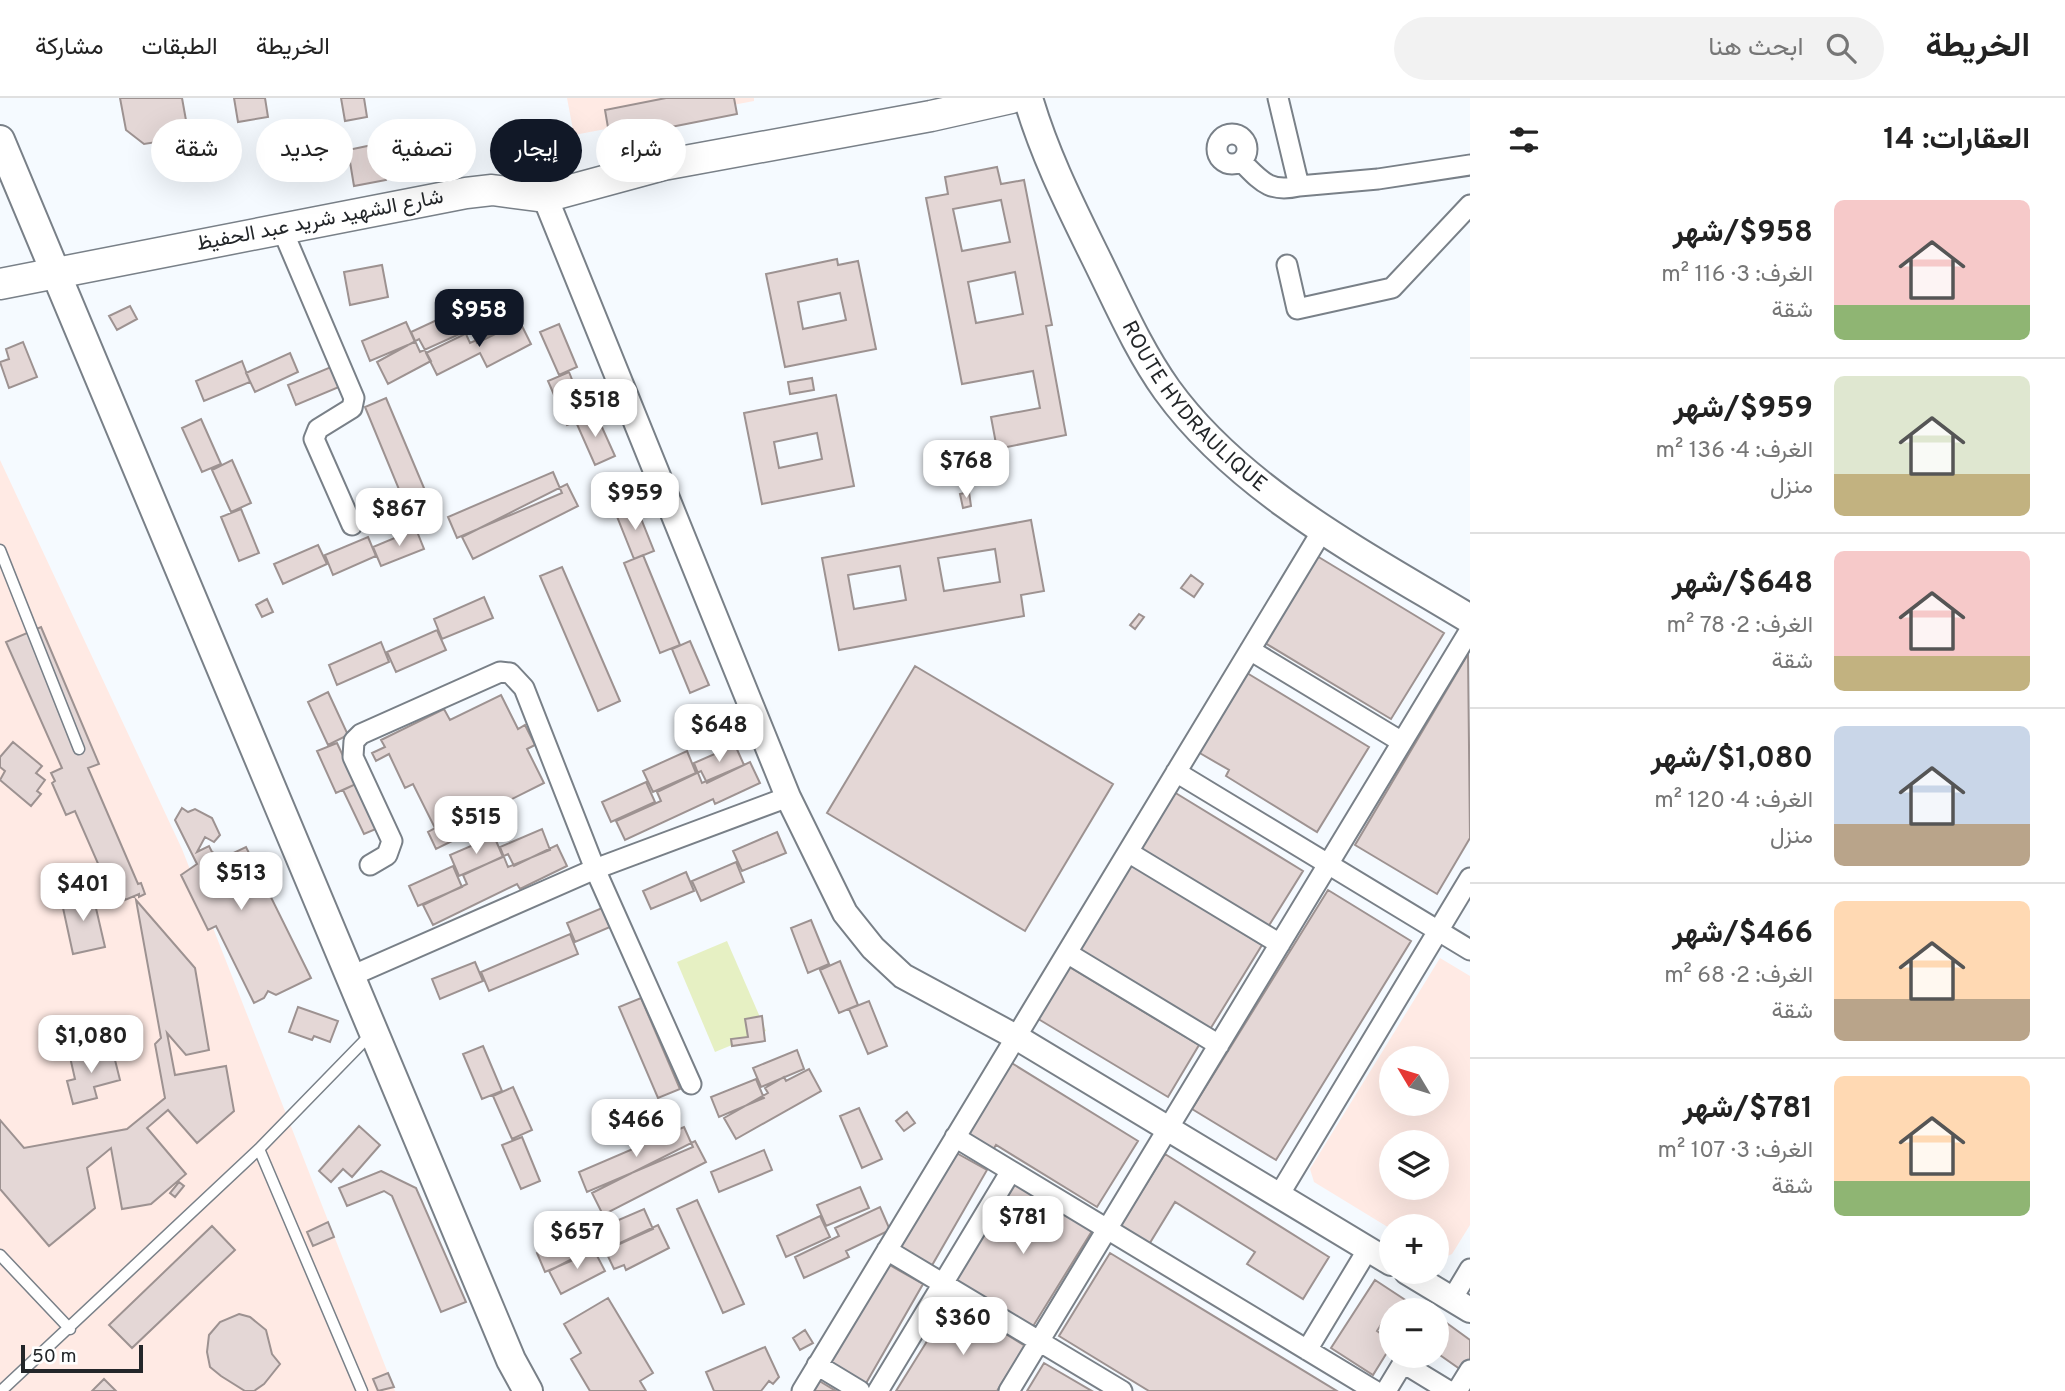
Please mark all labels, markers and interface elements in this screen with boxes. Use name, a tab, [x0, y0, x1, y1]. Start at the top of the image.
search box	[1394, 17, 1884, 80]
text: الخريطة	[1926, 27, 2030, 69]
icon: search	[1822, 29, 1860, 67]
text: ابحث هنا	[1708, 32, 1804, 65]
text: مشاركة	[35, 33, 103, 63]
text: الطبقات	[141, 33, 218, 63]
text: الخريطة	[256, 33, 330, 63]
chip: شقة	[151, 119, 242, 182]
chip: جديد	[256, 119, 353, 182]
chip: تصفية	[367, 119, 476, 182]
chip: إيجار	[490, 119, 582, 182]
chip: شراء	[596, 119, 686, 182]
icon: filters	[1505, 121, 1543, 159]
text: العقارات: 14	[1883, 122, 2030, 159]
street label: شارع الشهيد شريد عبد الحفيظ	[194, 184, 446, 258]
text: $958/شهر	[1673, 215, 1813, 252]
icon: home	[1890, 228, 1974, 312]
text: الغرف: 3 · 116 m²	[1661, 261, 1813, 290]
pin: $958	[438, 289, 520, 349]
text: $958	[451, 297, 507, 326]
text: شقة	[1771, 297, 1813, 326]
street label: ROUTE HYDRAULIQUE	[1115, 316, 1272, 498]
pin: $518	[554, 380, 636, 439]
text: $518	[569, 387, 621, 416]
text: $959/شهر	[1673, 391, 1813, 428]
icon: home	[1890, 404, 1974, 488]
text: الغرف: 4 · 136 m²	[1656, 437, 1813, 466]
pin: $768	[925, 440, 1007, 500]
text: $768	[939, 448, 993, 477]
pin: $959	[594, 472, 676, 532]
text: منزل	[1770, 473, 1813, 502]
text: $959	[607, 480, 663, 509]
pin: $867	[358, 489, 440, 548]
text: $867	[372, 496, 426, 525]
text: $648/شهر	[1672, 566, 1813, 603]
icon: home	[1890, 579, 1974, 663]
text: الغرف: 2 · 78 m²	[1667, 612, 1813, 641]
text: شقة	[1771, 648, 1813, 677]
pin: $648	[678, 704, 760, 764]
text: $648	[690, 712, 748, 741]
text: $1,080/شهر	[1651, 741, 1813, 778]
icon: home	[1890, 754, 1974, 838]
text: الغرف: 4 · 120 m²	[1654, 787, 1813, 816]
pin: $515	[435, 796, 517, 856]
text: $515	[450, 804, 502, 833]
text: منزل	[1770, 823, 1813, 852]
pin: $513	[200, 852, 282, 912]
text: $513	[216, 860, 266, 889]
pin: $401	[42, 864, 124, 923]
text: $401	[57, 871, 109, 900]
text: $466/شهر	[1672, 916, 1813, 953]
icon: home	[1890, 929, 1974, 1013]
text: الغرف: 2 · 68 m²	[1664, 962, 1813, 991]
text: شقة	[1771, 998, 1813, 1027]
pin: $1,080	[34, 1016, 148, 1075]
text: $1,080	[54, 1023, 128, 1052]
north arrow	[1379, 1046, 1449, 1116]
map controls	[1379, 1046, 1449, 1368]
text: $781/شهر	[1682, 1091, 1813, 1128]
pin: $466	[595, 1100, 677, 1159]
icon: home	[1890, 1104, 1974, 1188]
text: $466	[608, 1107, 664, 1136]
button: layers	[1379, 1130, 1449, 1200]
text: الغرف: 3 · 107 m²	[1657, 1137, 1813, 1166]
text: شقة	[1771, 1173, 1813, 1202]
pin: $781	[982, 1196, 1064, 1256]
text: $781	[998, 1204, 1048, 1233]
pin: $657	[536, 1212, 618, 1271]
button: +	[1379, 1214, 1449, 1284]
text: $657	[550, 1219, 604, 1248]
pin: $360	[922, 1298, 1004, 1357]
button: −	[1379, 1298, 1449, 1368]
text: $360	[935, 1305, 991, 1334]
scale bar	[21, 1342, 144, 1374]
text: 50 m	[32, 1345, 77, 1369]

